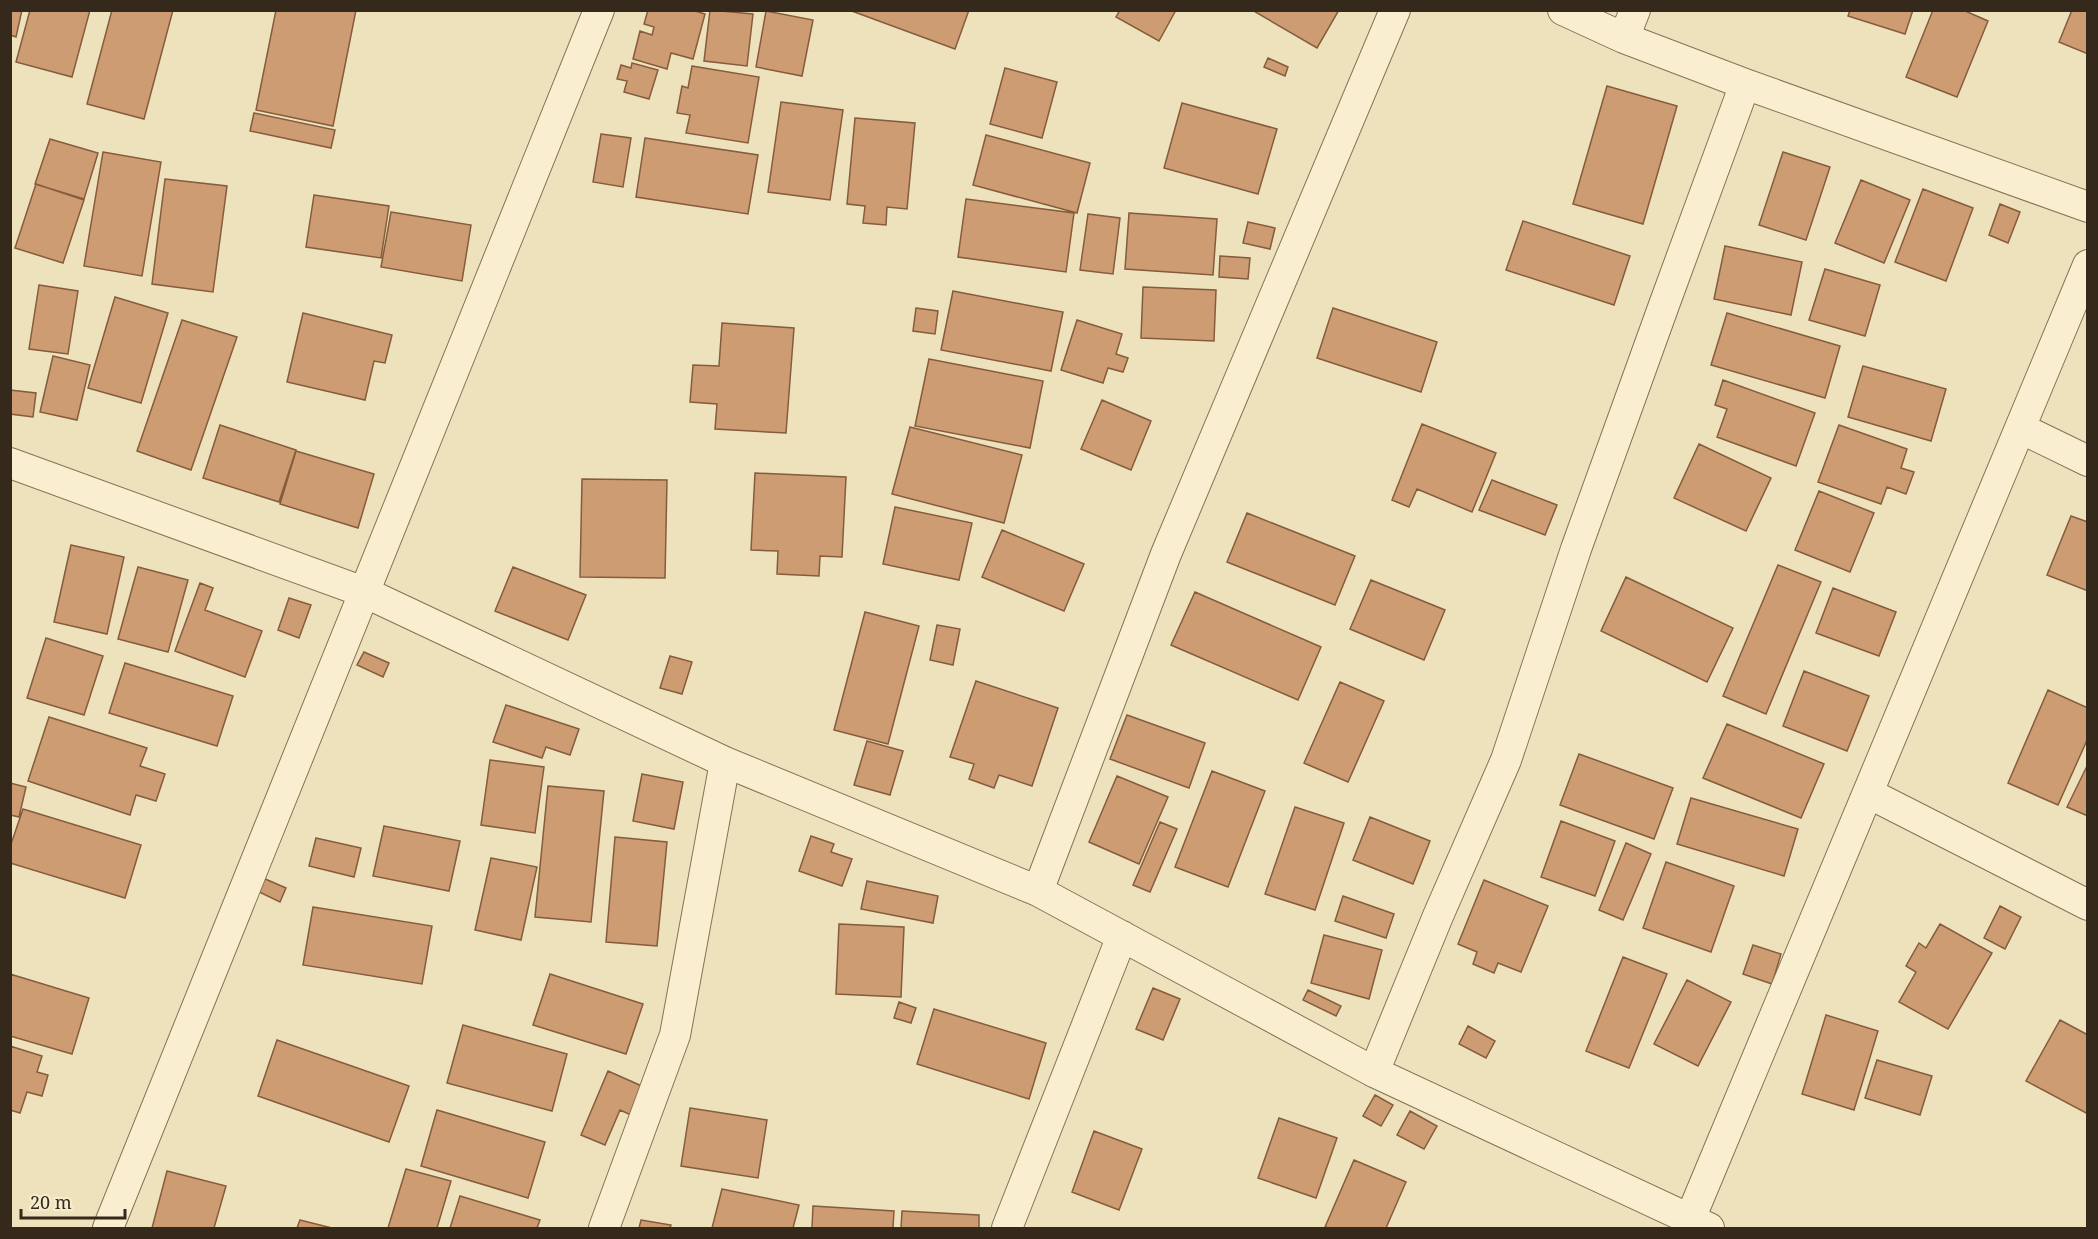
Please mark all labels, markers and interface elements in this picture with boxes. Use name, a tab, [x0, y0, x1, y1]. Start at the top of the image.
scale bar	[21, 1182, 124, 1220]
text: 20 m	[30, 1190, 72, 1214]

